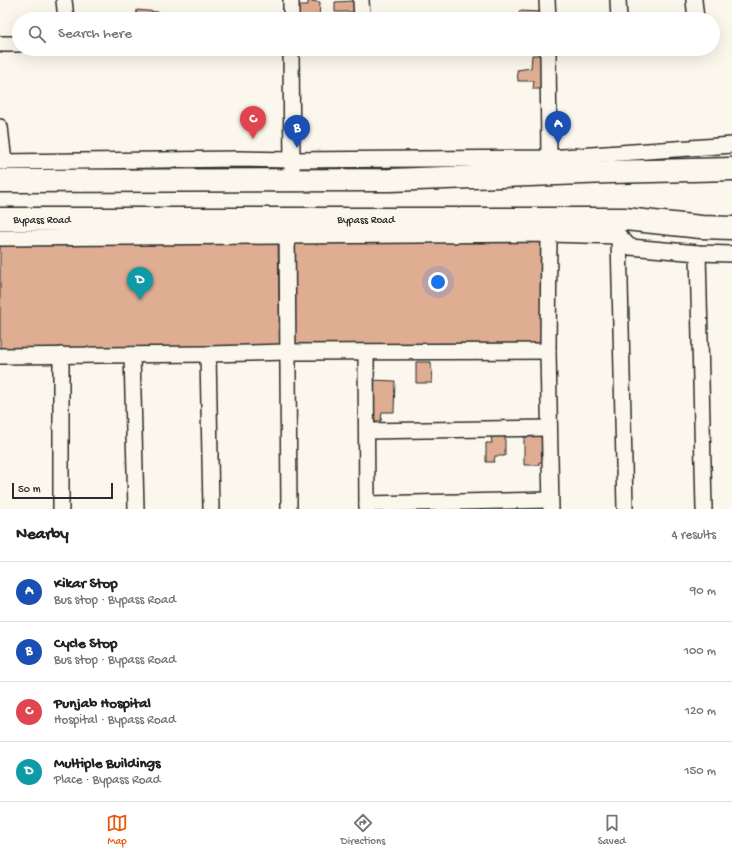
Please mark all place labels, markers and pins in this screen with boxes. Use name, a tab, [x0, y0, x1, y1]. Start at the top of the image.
pin: C	[240, 106, 266, 139]
pin: A	[545, 111, 571, 144]
pin: B	[284, 115, 310, 148]
pin: D	[127, 267, 153, 300]

